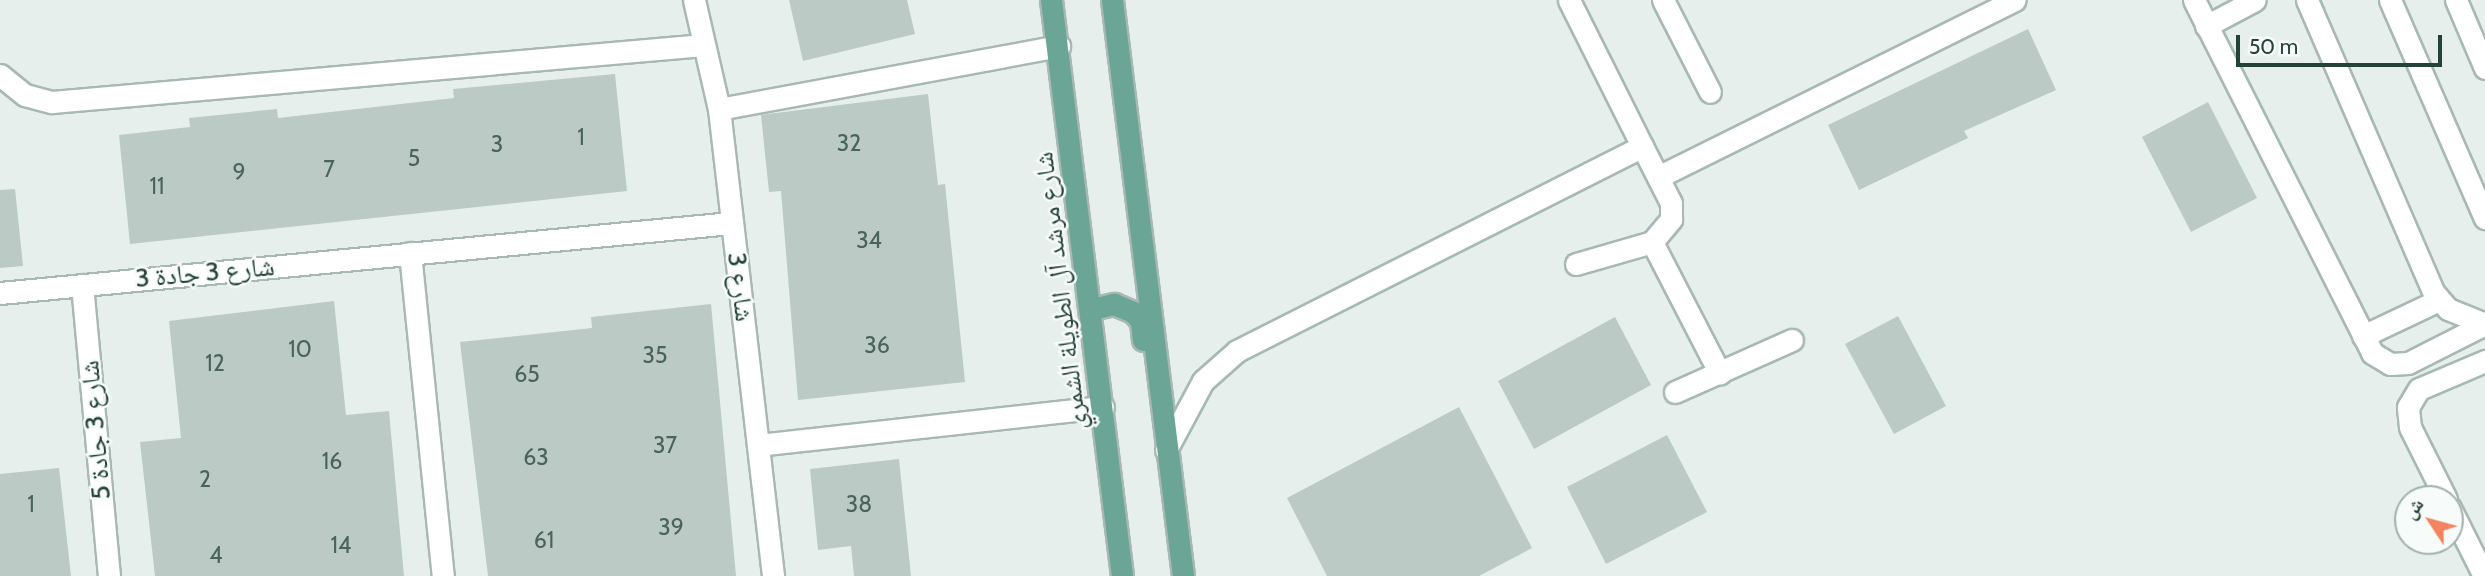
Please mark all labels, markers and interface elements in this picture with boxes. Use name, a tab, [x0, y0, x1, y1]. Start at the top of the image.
scale bar	[2240, 21, 2446, 65]
text: 50 m	[2249, 34, 2298, 59]
house number: 1	[577, 123, 585, 151]
house number: 32	[837, 129, 861, 157]
house number: 3	[491, 130, 503, 158]
house number: 5	[408, 144, 420, 172]
street label: شارع مرشد آل الطويلة الشمري	[1028, 150, 1094, 432]
house number: 7	[323, 155, 335, 183]
house number: 9	[232, 158, 246, 186]
house number: 11	[150, 172, 164, 200]
house number: 34	[856, 226, 882, 254]
street label: شارع 3 جادة 3	[134, 251, 276, 295]
street label: شارع 3	[720, 251, 760, 323]
house number: 36	[864, 331, 890, 359]
house number: 10	[288, 335, 312, 363]
house number: 35	[643, 341, 667, 369]
house number: 12	[205, 349, 225, 377]
street label: شارع 3 جادة 5	[74, 359, 118, 501]
house number: 65	[514, 360, 540, 388]
house number: 37	[653, 431, 677, 459]
house number: 63	[523, 443, 549, 471]
house number: 16	[322, 447, 342, 475]
house number: 2	[199, 465, 211, 493]
north arrow	[2394, 485, 2464, 555]
house number: 1	[27, 490, 35, 518]
house number: 38	[846, 490, 872, 518]
text: ش	[2398, 494, 2428, 523]
house number: 39	[658, 513, 684, 541]
house number: 61	[534, 526, 554, 554]
house number: 14	[331, 531, 351, 559]
house number: 4	[209, 541, 223, 569]

